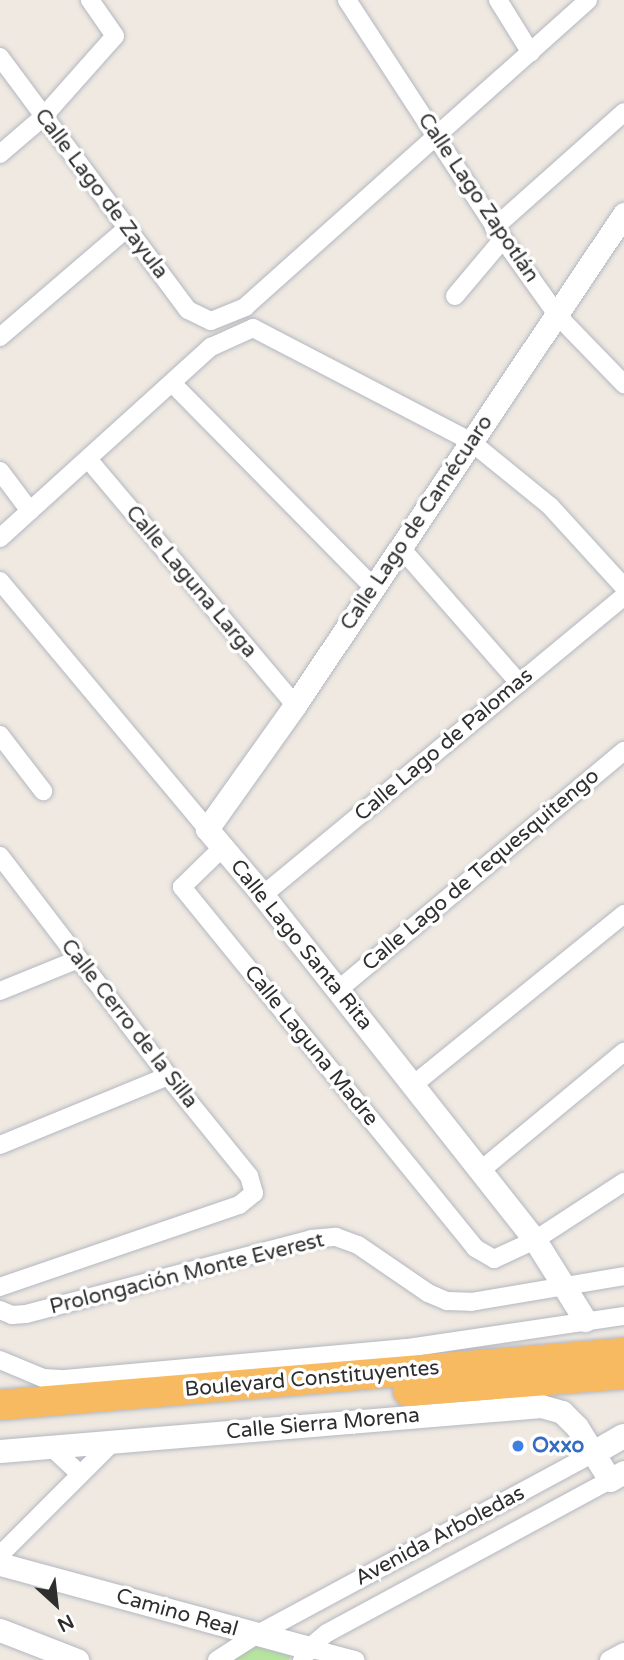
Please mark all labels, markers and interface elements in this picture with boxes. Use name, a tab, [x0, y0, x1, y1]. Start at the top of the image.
street label: Calle Lago de Zayula	[29, 104, 173, 284]
street label: Calle Lago Zapotlán	[412, 109, 544, 287]
street label: Calle Lago de Camécuaro	[336, 411, 498, 635]
street label: Calle Laguna Larga	[120, 501, 262, 663]
street label: Calle Lago de Palomas	[350, 663, 538, 827]
street label: Calle Lago de Tequesquitengo	[357, 763, 605, 977]
street label: Calle Lago Santa Rita	[224, 855, 378, 1035]
street label: Calle Cerro de la Silla	[55, 934, 203, 1114]
street label: Calle Laguna Madre	[239, 961, 383, 1131]
street label: Prolongación Monte Everest	[47, 1228, 327, 1320]
street label: Boulevard Constituyentes	[184, 1355, 440, 1403]
street label: Calle Sierra Morena	[225, 1403, 421, 1445]
place label: Oxxo	[532, 1433, 584, 1459]
marker: Oxxo	[510, 1438, 526, 1454]
street label: Avenida Arboledas	[351, 1481, 529, 1591]
north arrow	[21, 1569, 91, 1639]
street label: Camino Real	[113, 1584, 241, 1642]
text: N	[54, 1609, 77, 1636]

